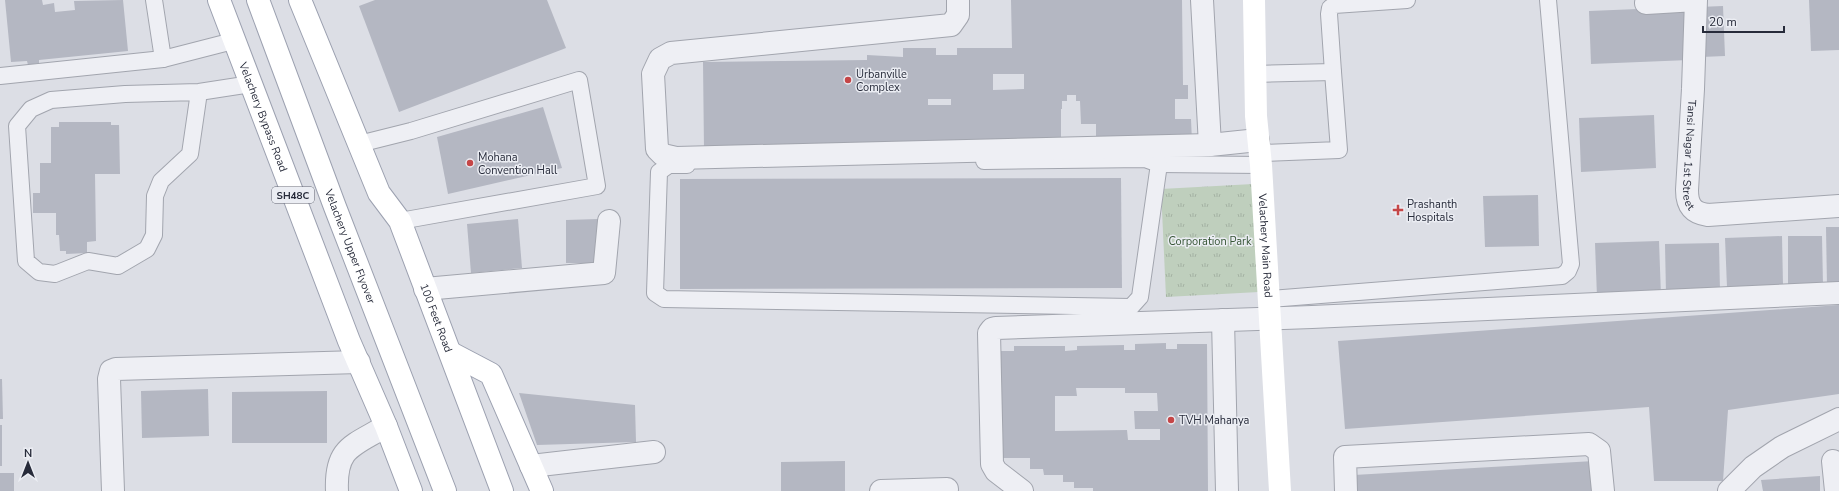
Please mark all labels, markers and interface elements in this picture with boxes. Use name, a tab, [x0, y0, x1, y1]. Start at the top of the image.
scale bar	[1703, 8, 1784, 34]
text: 20 m	[1709, 14, 1737, 30]
street label: Velachery Bypass Road	[235, 59, 291, 174]
place label: Urbanville Complex	[856, 67, 907, 95]
marker: Urbanville Complex	[843, 75, 853, 85]
street label: Tansi Nagar 1st Street	[1679, 99, 1699, 214]
place label: Mohana Convention Hall	[478, 150, 558, 178]
marker: Mohana Convention Hall	[465, 158, 475, 168]
street label: Velachery Upper Flyover	[321, 186, 379, 306]
road number: SH48C	[272, 187, 314, 203]
street label: Velachery Main Road	[1255, 192, 1276, 298]
place label: Prashanth Hospitals	[1407, 197, 1457, 225]
marker: Prashanth Hospitals	[1392, 204, 1404, 216]
park label: Corporation Park	[1169, 234, 1252, 249]
street label: 100 Feet Road	[416, 281, 456, 355]
place label: TVH Mahanya	[1179, 413, 1250, 428]
marker: TVH Mahanya	[1166, 415, 1176, 425]
north arrow	[8, 443, 48, 483]
text: N	[24, 446, 32, 461]

